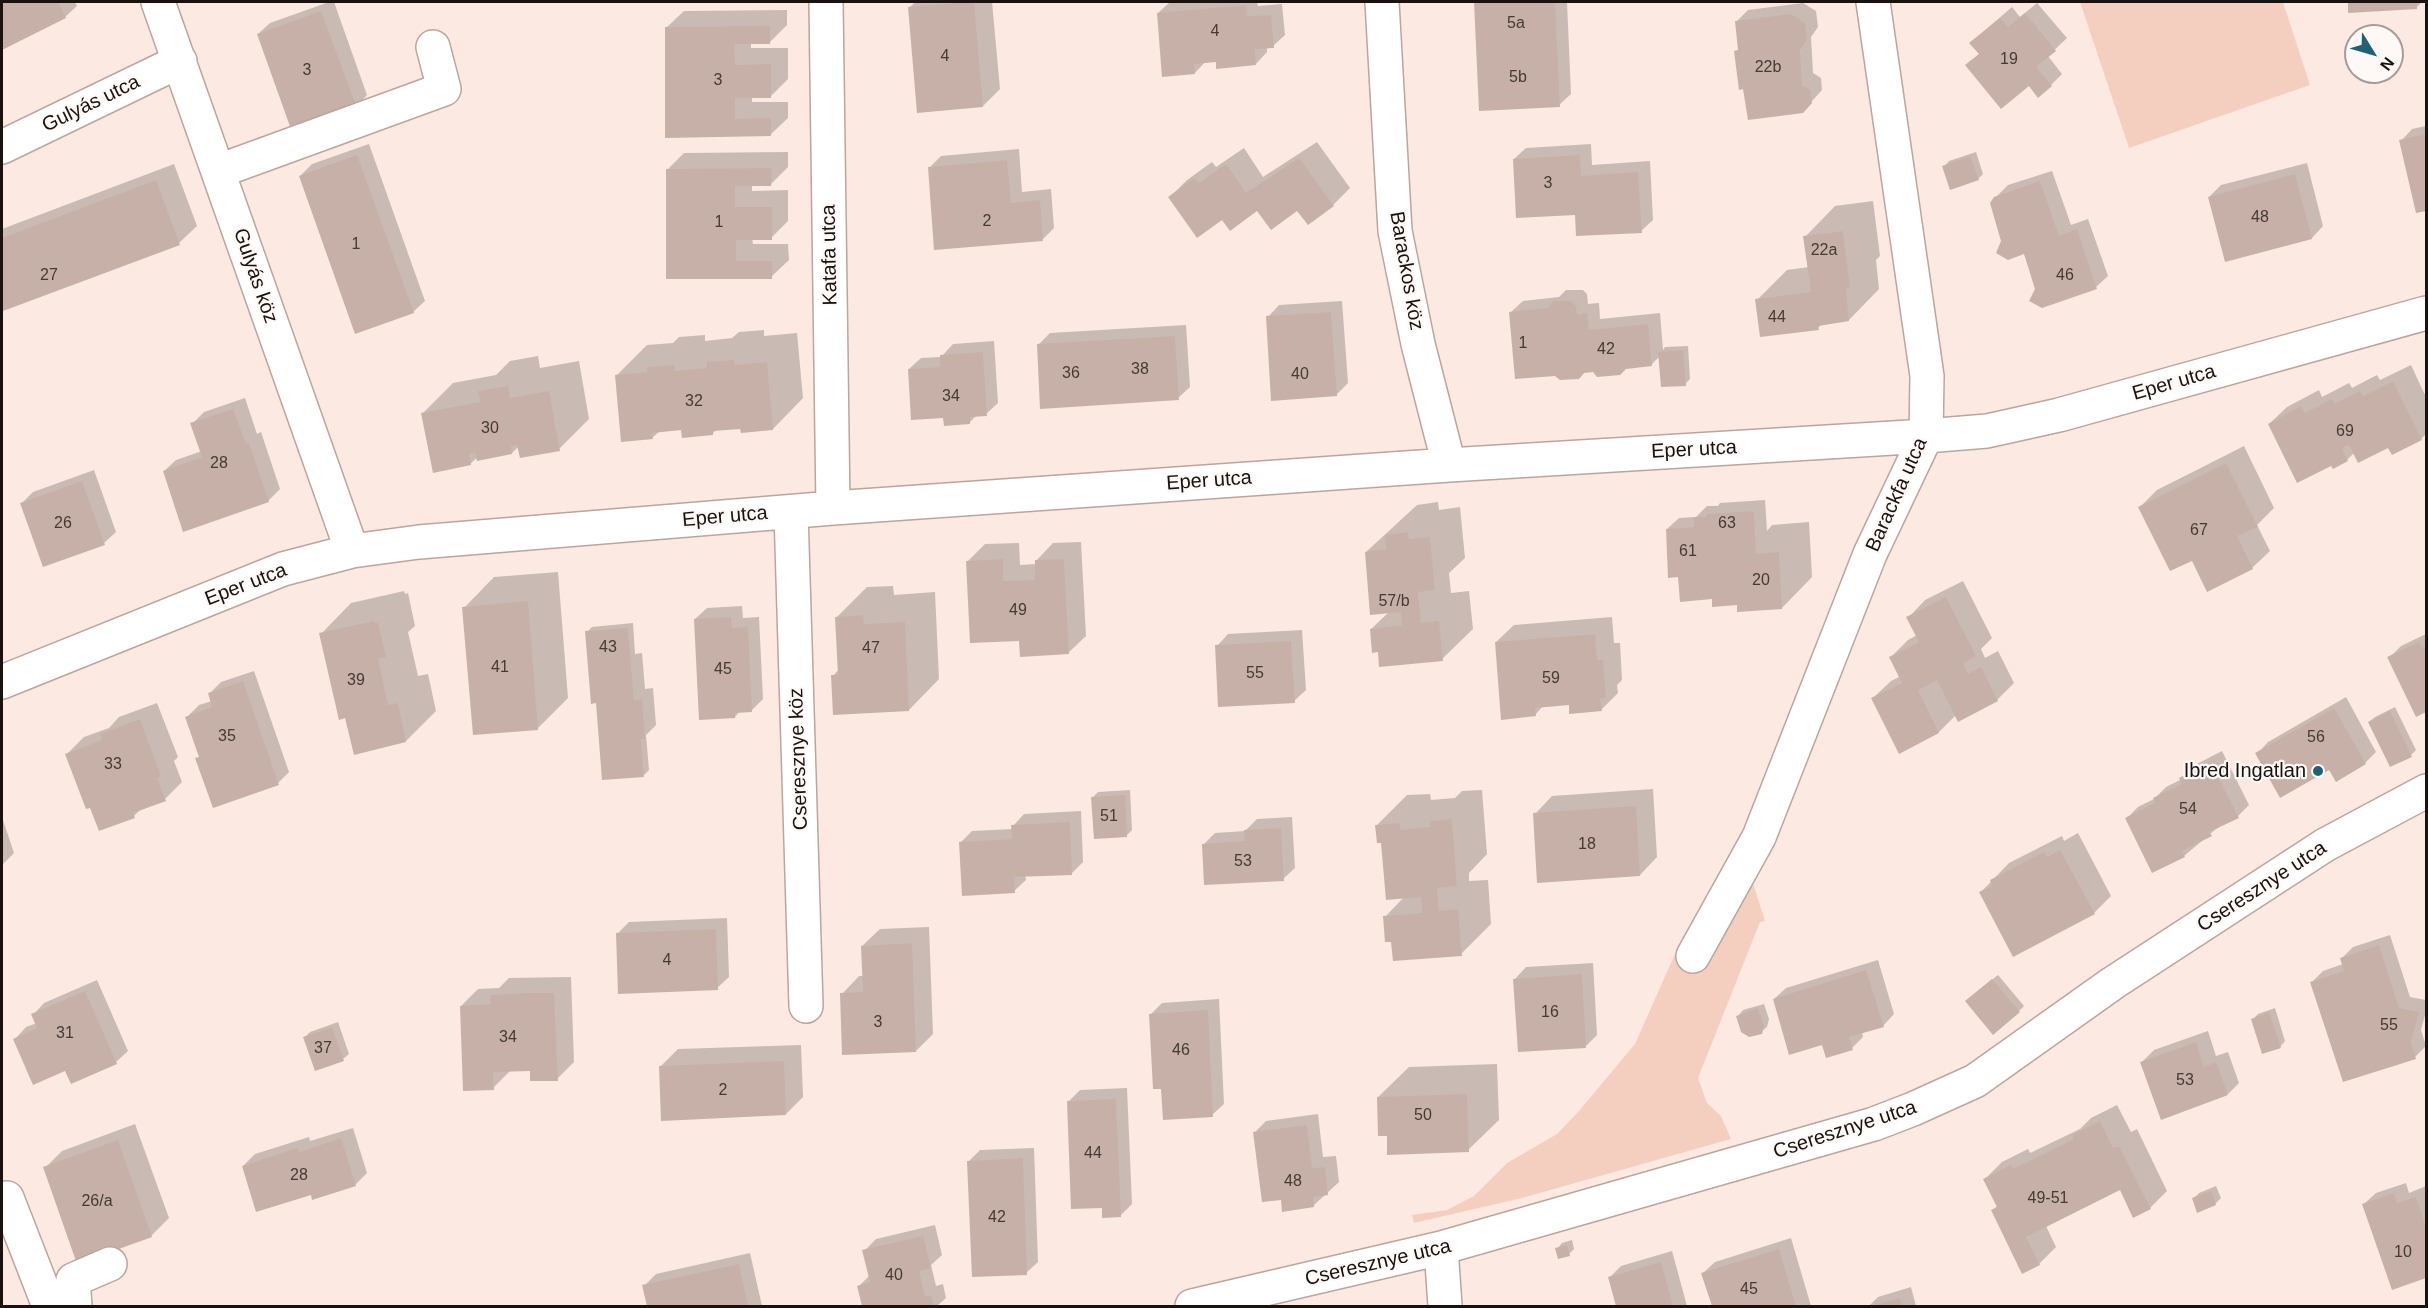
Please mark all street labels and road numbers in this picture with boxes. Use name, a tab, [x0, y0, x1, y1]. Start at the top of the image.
street label: Gulyás utca	[38, 70, 144, 138]
street label: Katafa utca	[817, 204, 843, 306]
street label: Barackos köz	[1384, 210, 1428, 332]
street label: Gulyás köz	[228, 225, 282, 327]
street label: Eper utca	[2130, 360, 2218, 406]
street label: Barackfa utca	[1861, 434, 1933, 556]
street label: Eper utca	[1651, 436, 1737, 464]
street label: Eper utca	[1165, 466, 1253, 496]
street label: Eper utca	[681, 501, 769, 533]
street label: Eper utca	[202, 558, 290, 612]
street label: Cseresznye köz	[785, 687, 813, 831]
street label: Cseresznye utca	[2193, 836, 2331, 938]
street label: Cseresznye utca	[1770, 1096, 1920, 1164]
street label: Cseresznye utca	[1303, 1235, 1453, 1291]

